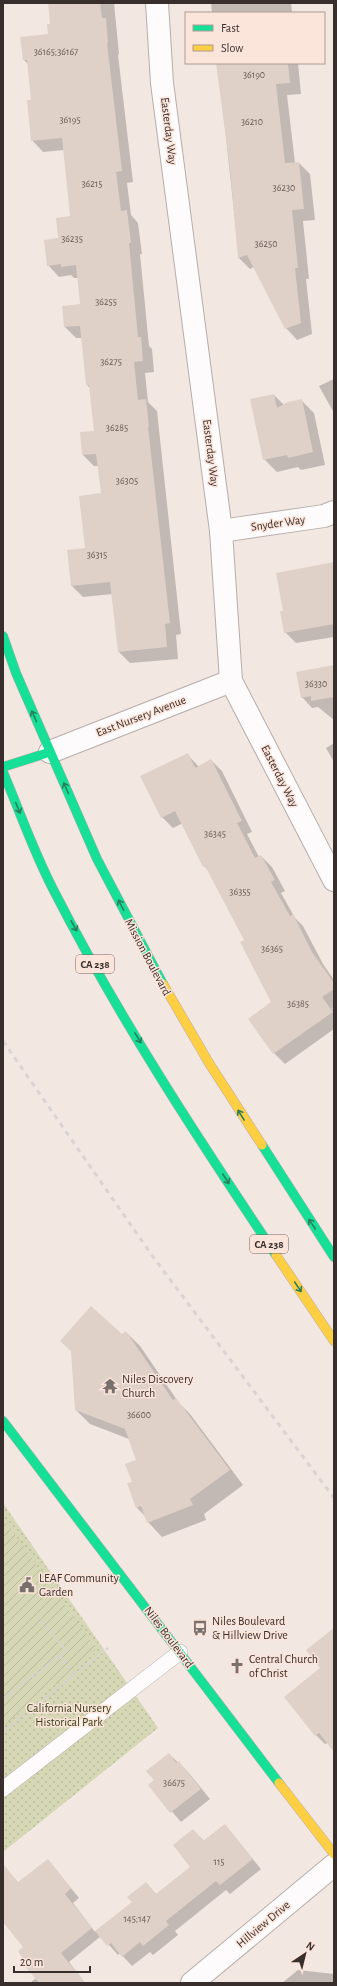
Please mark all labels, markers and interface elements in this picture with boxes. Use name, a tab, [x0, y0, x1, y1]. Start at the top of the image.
legend	[185, 12, 325, 64]
text: Fast	[221, 22, 240, 34]
text: Slow	[221, 42, 243, 54]
house number: 36165;36167	[34, 47, 78, 57]
house number: 36190	[243, 70, 265, 80]
street label: Easterday Way	[158, 97, 179, 166]
house number: 36195	[59, 115, 81, 125]
house number: 36210	[241, 117, 263, 127]
house number: 36215	[82, 179, 103, 189]
house number: 36230	[273, 183, 295, 193]
house number: 36235	[61, 234, 83, 244]
house number: 36250	[255, 239, 277, 249]
house number: 36255	[95, 297, 117, 307]
house number: 36275	[100, 357, 122, 367]
street label: Easterday Way	[200, 419, 221, 488]
house number: 36285	[106, 423, 128, 433]
house number: 36305	[116, 476, 138, 486]
street label: Snyder Way	[250, 513, 306, 534]
house number: 36315	[87, 550, 107, 560]
house number: 36330	[305, 679, 327, 689]
street label: East Nursery Avenue	[94, 693, 188, 740]
one-way arrow	[30, 710, 38, 722]
street label: Easterday Way	[258, 743, 301, 809]
one-way arrow	[62, 782, 69, 794]
one-way arrow	[15, 802, 23, 814]
house number: 36345	[204, 829, 226, 839]
house number: 36355	[229, 887, 251, 897]
one-way arrow	[117, 900, 124, 912]
street label: Mission Boulevard	[123, 917, 173, 997]
one-way arrow	[70, 919, 78, 931]
house number: 36365	[261, 944, 283, 954]
road number: CA 238	[76, 955, 114, 973]
house number: 36385	[287, 999, 309, 1009]
one-way arrow	[135, 1032, 143, 1044]
one-way arrow	[237, 1109, 245, 1121]
one-way arrow	[222, 1173, 230, 1185]
one-way arrow	[308, 1218, 316, 1230]
road number: CA 238	[250, 1235, 288, 1253]
one-way arrow	[294, 1281, 302, 1292]
place label: Niles Discovery Church	[122, 1373, 193, 1399]
temple icon: Niles Discovery Church	[101, 1377, 119, 1395]
house number: 36600	[127, 1410, 151, 1420]
place label: LEAF Community Garden	[39, 1572, 119, 1598]
public building icon: LEAF Community Garden	[18, 1576, 36, 1594]
street label: Niles Boulevard	[142, 1604, 196, 1670]
place label: Niles Boulevard & Hillview Drive	[212, 1615, 288, 1641]
bus stop icon: Niles Boulevard & Hillview Drive	[191, 1619, 209, 1637]
place label: Central Church of Christ	[249, 1653, 318, 1679]
church icon: Central Church of Christ	[228, 1657, 246, 1675]
park label: California Nursery Historical Park	[27, 1702, 111, 1728]
house number: 36675	[163, 1778, 185, 1788]
house number: 115	[213, 1857, 225, 1867]
street label: Hillview Drive	[234, 1898, 292, 1950]
house number: 145;147	[123, 1914, 151, 1924]
north arrow	[285, 1934, 325, 1974]
text: N	[304, 1940, 317, 1953]
scale bar	[14, 1948, 90, 1974]
text: 20 m	[20, 1956, 43, 1968]

